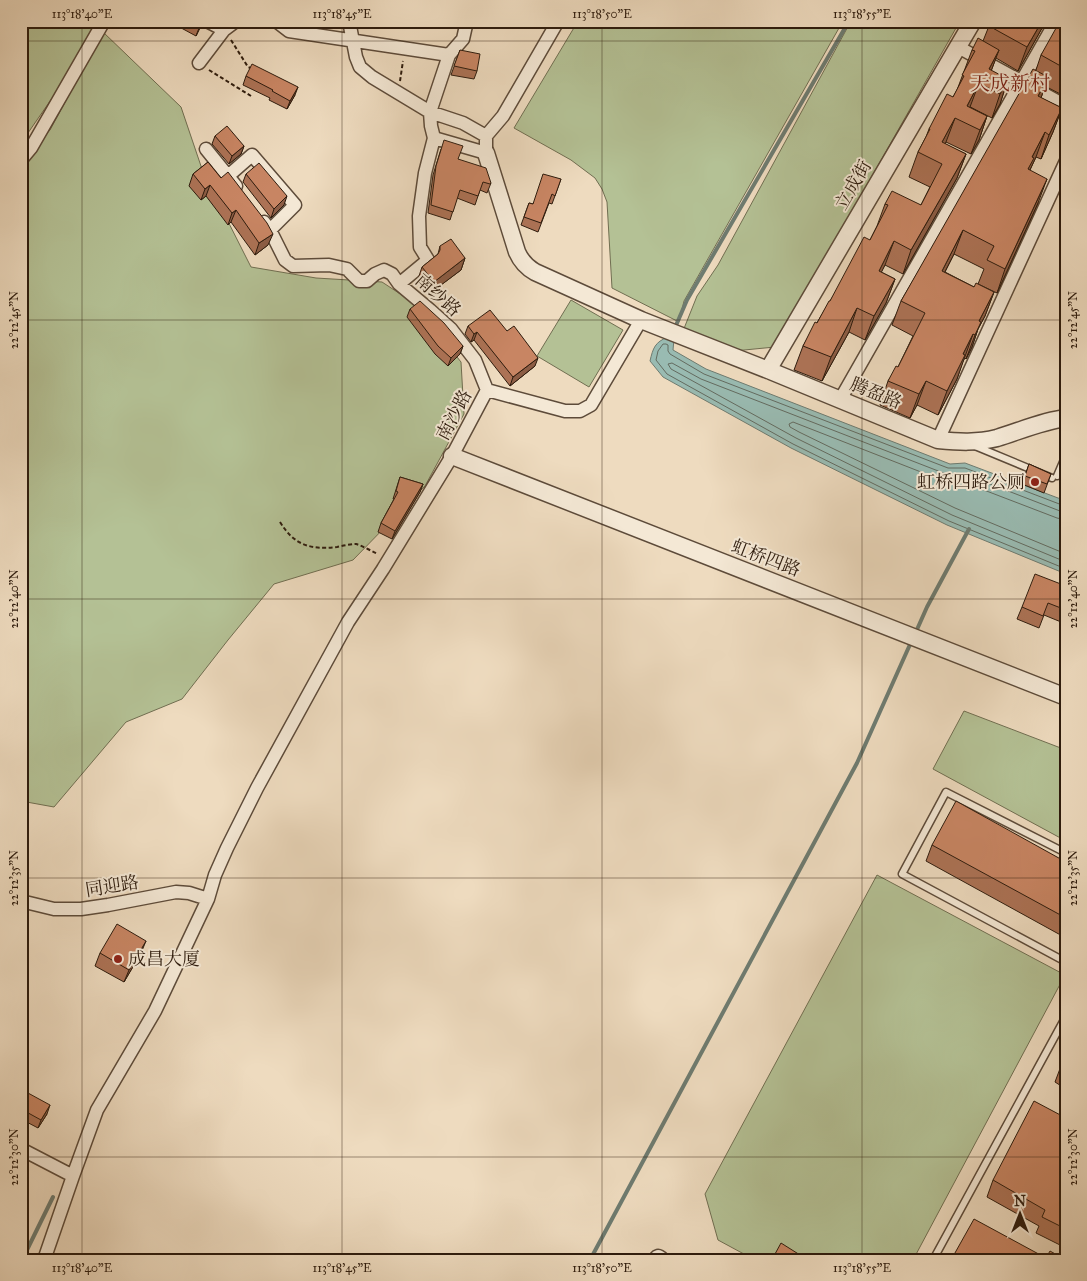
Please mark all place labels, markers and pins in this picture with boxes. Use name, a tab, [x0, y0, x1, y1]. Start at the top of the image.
place label: 虹桥四路公厕	[917, 471, 1025, 493]
marker: 虹桥四路公厕	[1029, 476, 1041, 488]
place label: 成昌大厦	[128, 948, 200, 970]
marker: 成昌大厦	[112, 953, 124, 965]

